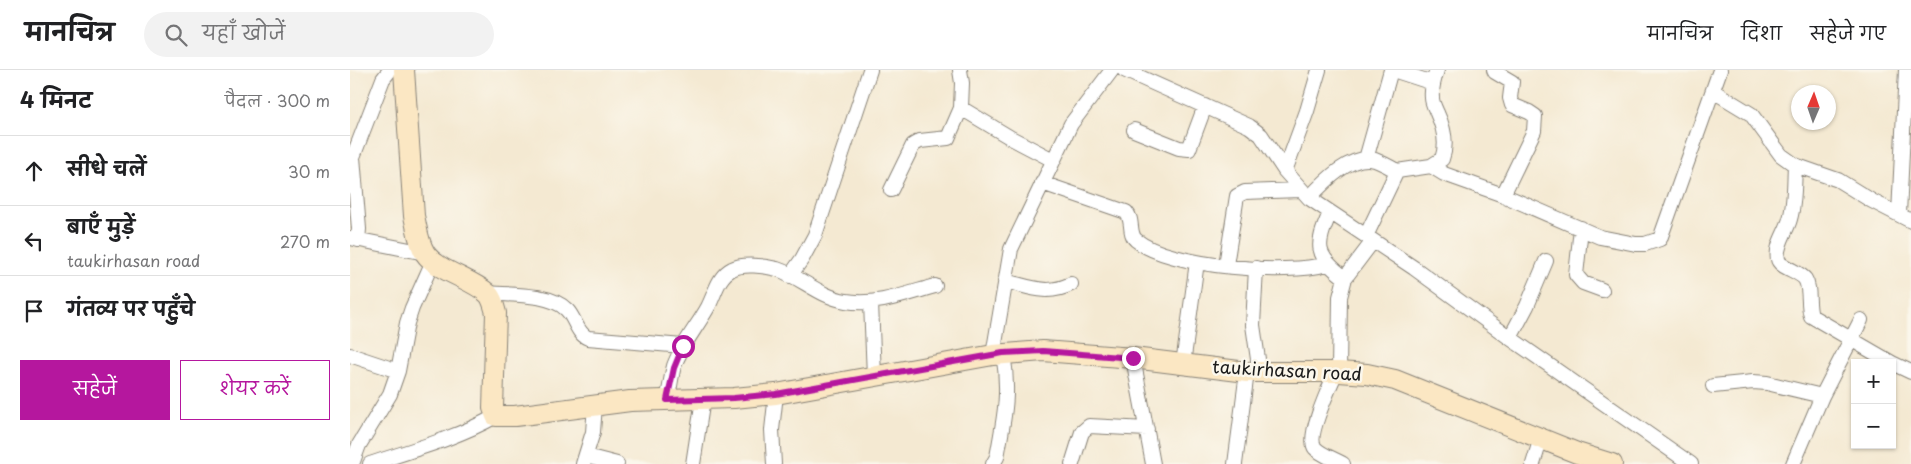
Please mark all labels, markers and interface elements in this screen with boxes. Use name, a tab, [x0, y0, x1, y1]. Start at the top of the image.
search box	[144, 12, 494, 57]
text: मानचित्र	[25, 13, 114, 49]
text: यहाँ खोजें	[202, 18, 285, 46]
text: मानचित्र	[1647, 19, 1713, 46]
text: दिशा	[1741, 19, 1782, 46]
text: सहेजे गए	[1810, 19, 1886, 46]
icon: search	[162, 21, 190, 49]
text: 4 मिनट	[20, 83, 92, 115]
north arrow	[1791, 85, 1836, 130]
text: पैदल · 300 m	[225, 88, 330, 112]
text: सीधे चलें	[67, 154, 146, 182]
icon: ahead	[20, 157, 48, 185]
text: 30 m	[288, 159, 330, 183]
text: बाएँ मुड़ें	[67, 212, 135, 240]
icon: left	[20, 227, 48, 255]
text: 270 m	[280, 229, 330, 253]
text: taukirhasan road	[67, 248, 200, 272]
text: गंतव्य पर पहुँचे	[67, 294, 195, 322]
icon: arrive	[20, 297, 48, 325]
route start	[672, 335, 695, 358]
route end	[1122, 347, 1145, 370]
street label: taukirhasan road	[1211, 352, 1363, 387]
map controls	[1851, 359, 1896, 449]
button: +	[1851, 359, 1896, 404]
button: सहेजें	[20, 360, 170, 420]
button: शेयर करें	[180, 360, 330, 420]
button: −	[1851, 404, 1896, 449]

